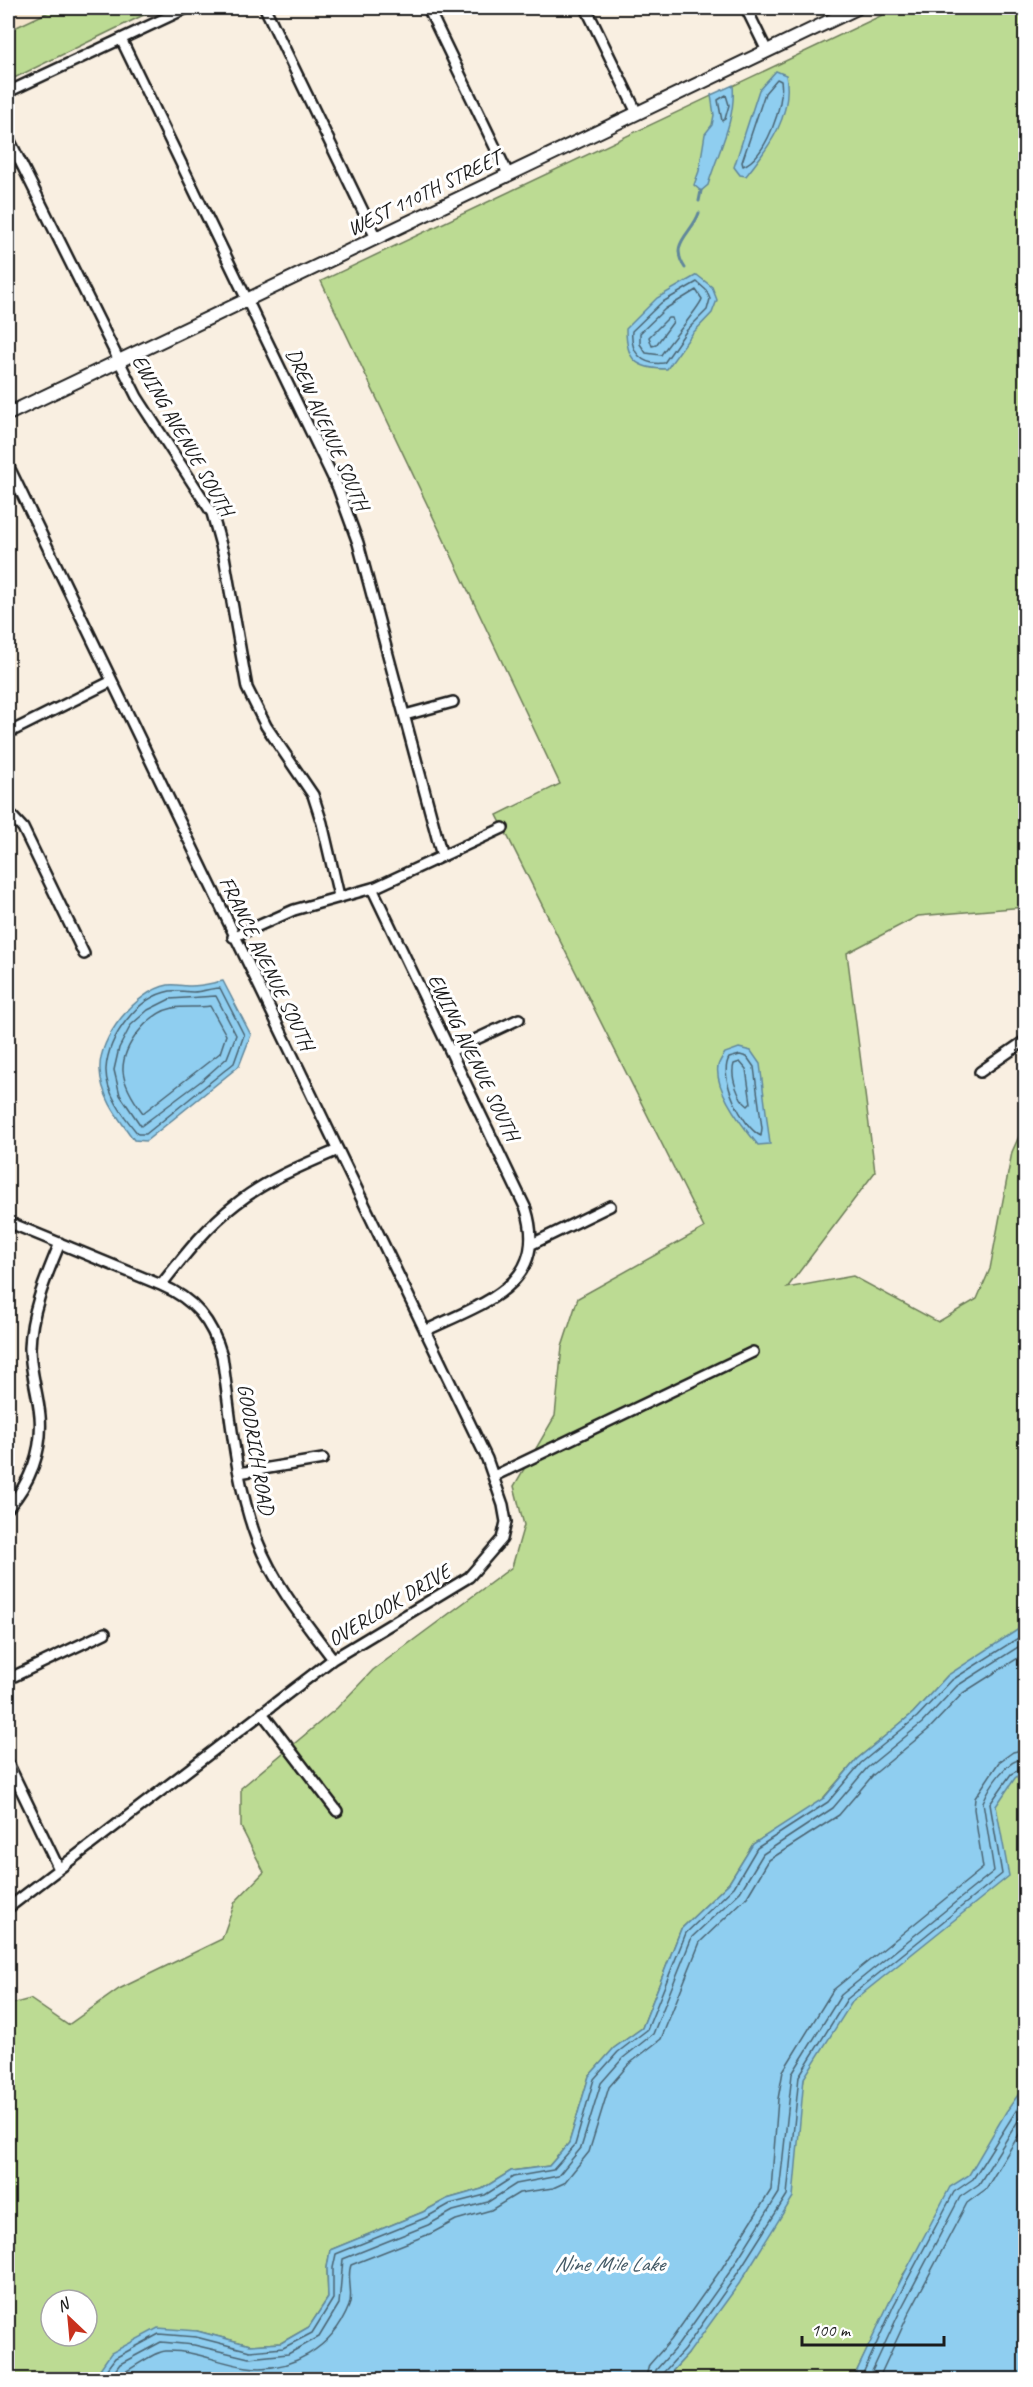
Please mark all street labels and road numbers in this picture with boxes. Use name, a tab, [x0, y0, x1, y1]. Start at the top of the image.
street label: WEST 110TH STREET	[343, 142, 510, 241]
street label: DREW AVENUE SOUTH	[281, 344, 377, 517]
street label: EWING AVENUE SOUTH	[126, 350, 241, 523]
street label: FRANCE AVENUE SOUTH	[214, 872, 322, 1057]
street label: EWING AVENUE SOUTH	[422, 970, 527, 1147]
street label: GOODRICH ROAD	[232, 1382, 281, 1518]
street label: OVERLOOK DRIVE	[323, 1557, 457, 1652]

